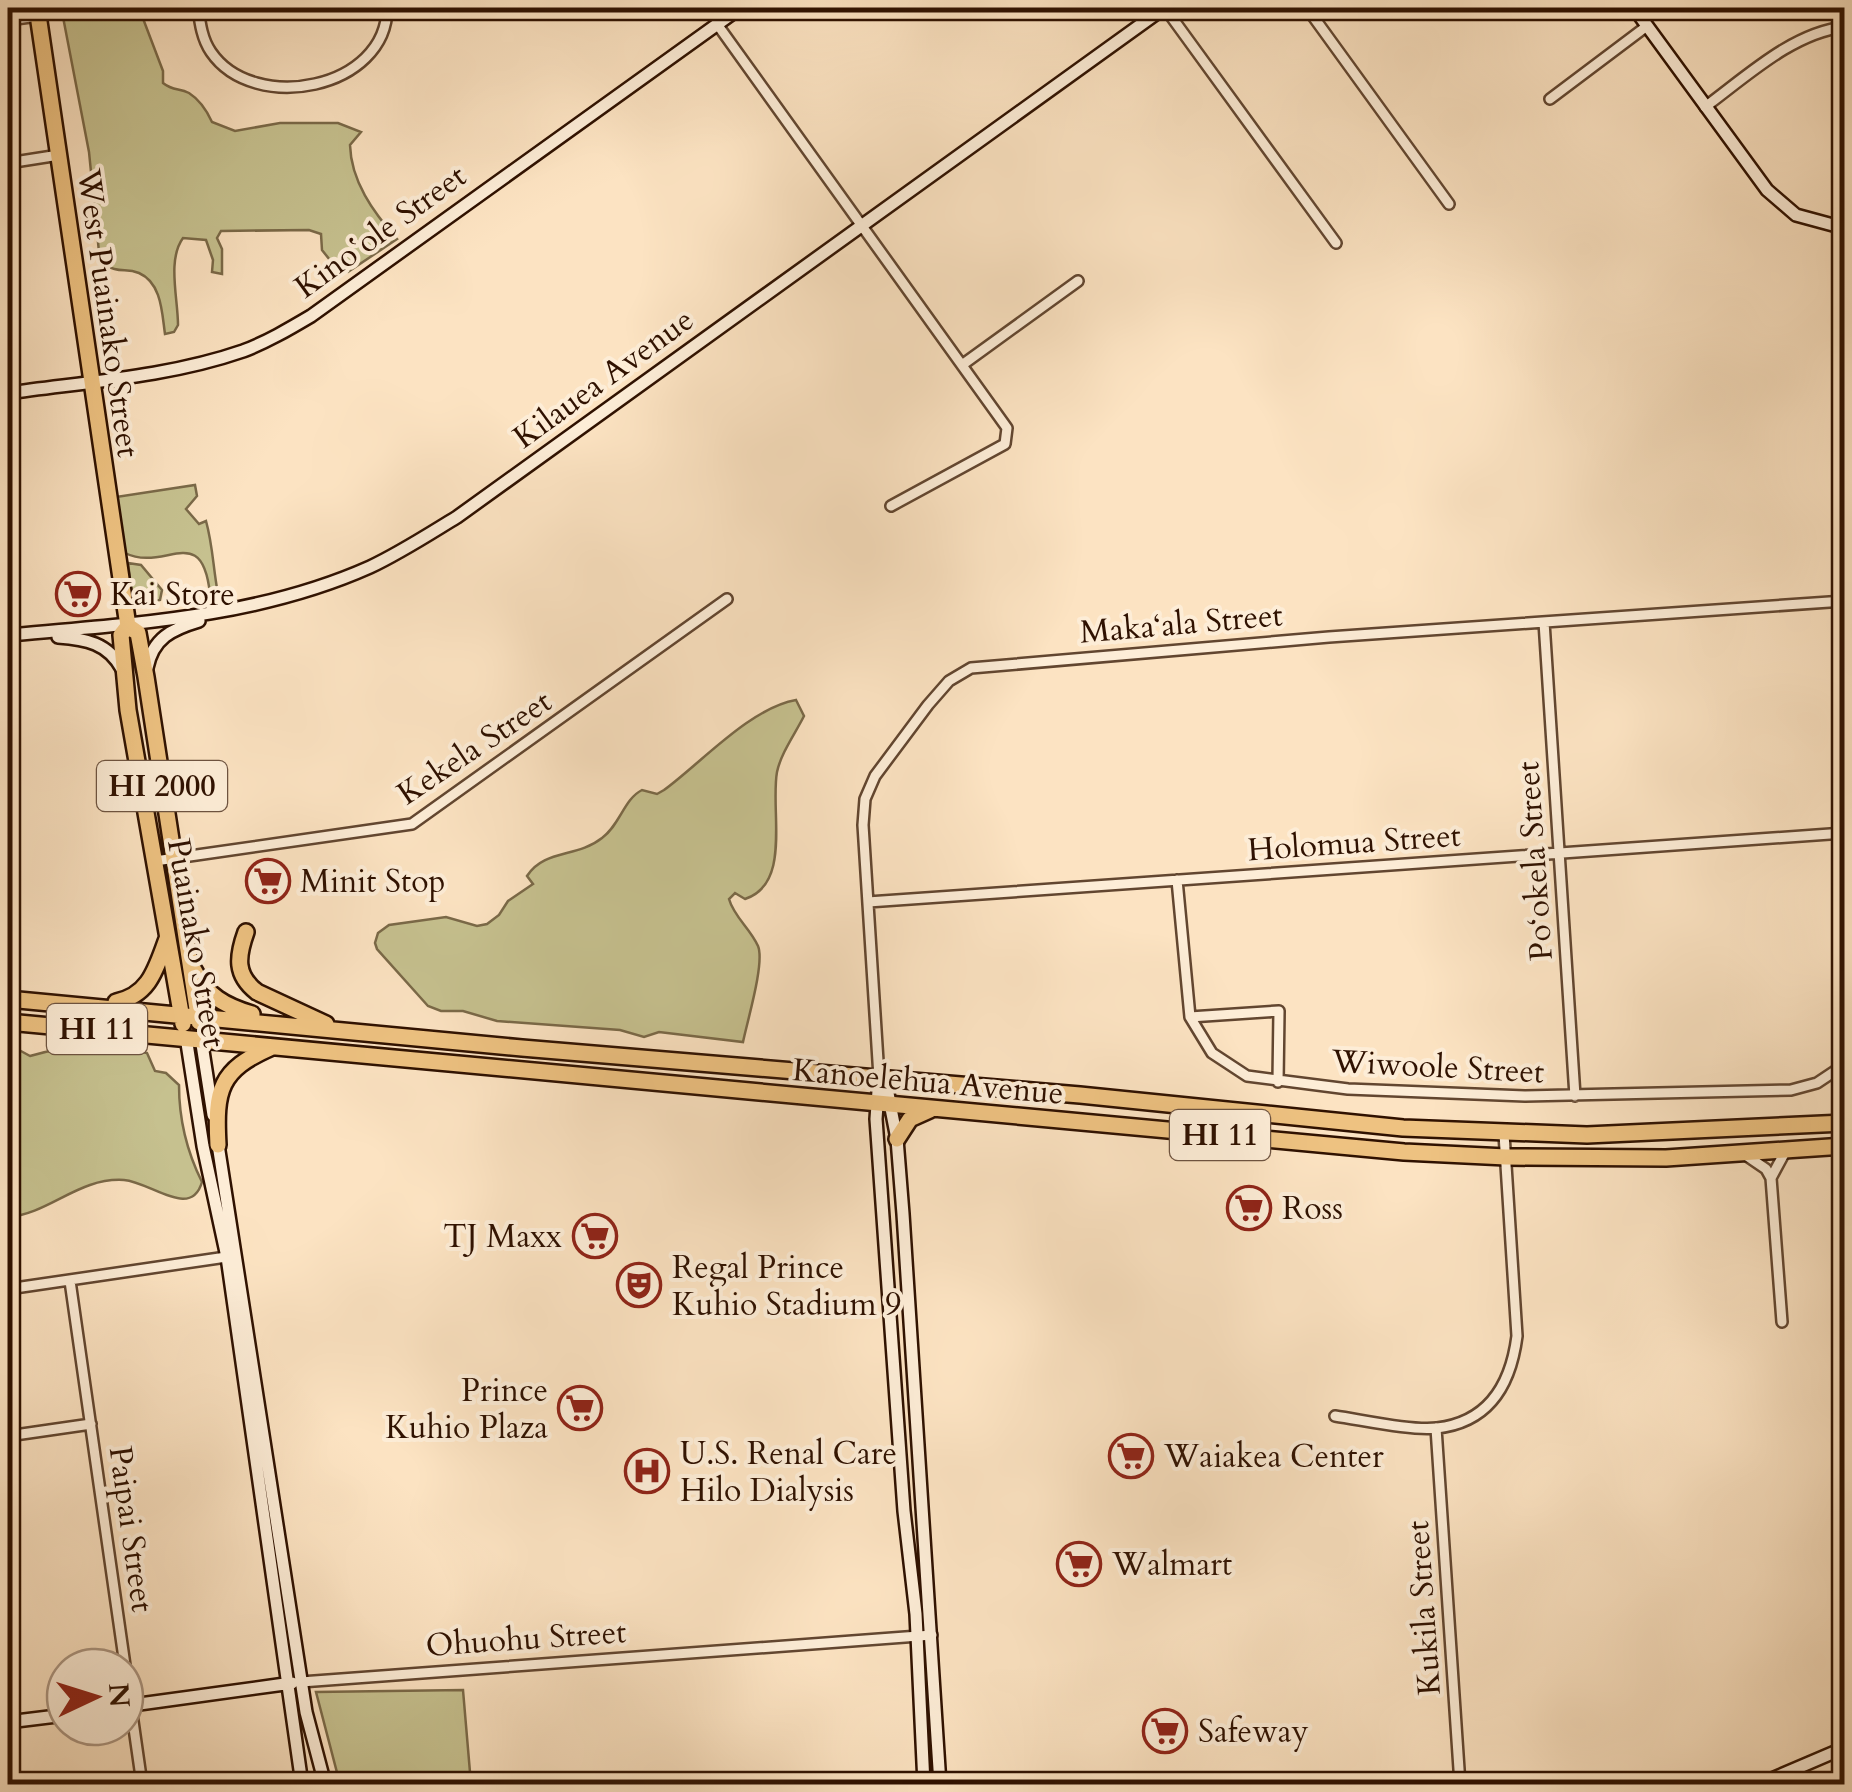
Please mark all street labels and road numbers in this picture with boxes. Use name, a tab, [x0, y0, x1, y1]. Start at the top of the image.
street label: Kinoʻole Street	[286, 155, 475, 309]
street label: West Puainako Street	[66, 165, 150, 460]
street label: Kilauea Avenue	[504, 298, 703, 459]
street label: Maka‘ala Street	[1078, 593, 1284, 655]
street label: Kekela Street	[389, 680, 560, 816]
street label: Po‘okela Street	[1506, 760, 1564, 962]
road number: HI 2000	[97, 761, 227, 811]
street label: Holomua Street	[1246, 814, 1462, 872]
street label: Puainako Street	[156, 835, 236, 1051]
road number: HI 11	[47, 1004, 147, 1054]
street label: Wiwoole Street	[1330, 1039, 1545, 1095]
street label: Kanoelehua Avenue	[791, 1048, 1065, 1116]
road number: HI 11	[1170, 1110, 1270, 1160]
street label: Paipai Street	[98, 1443, 164, 1615]
street label: Kukila Street	[1396, 1519, 1452, 1697]
street label: Ohuohu Street	[424, 1610, 628, 1668]

